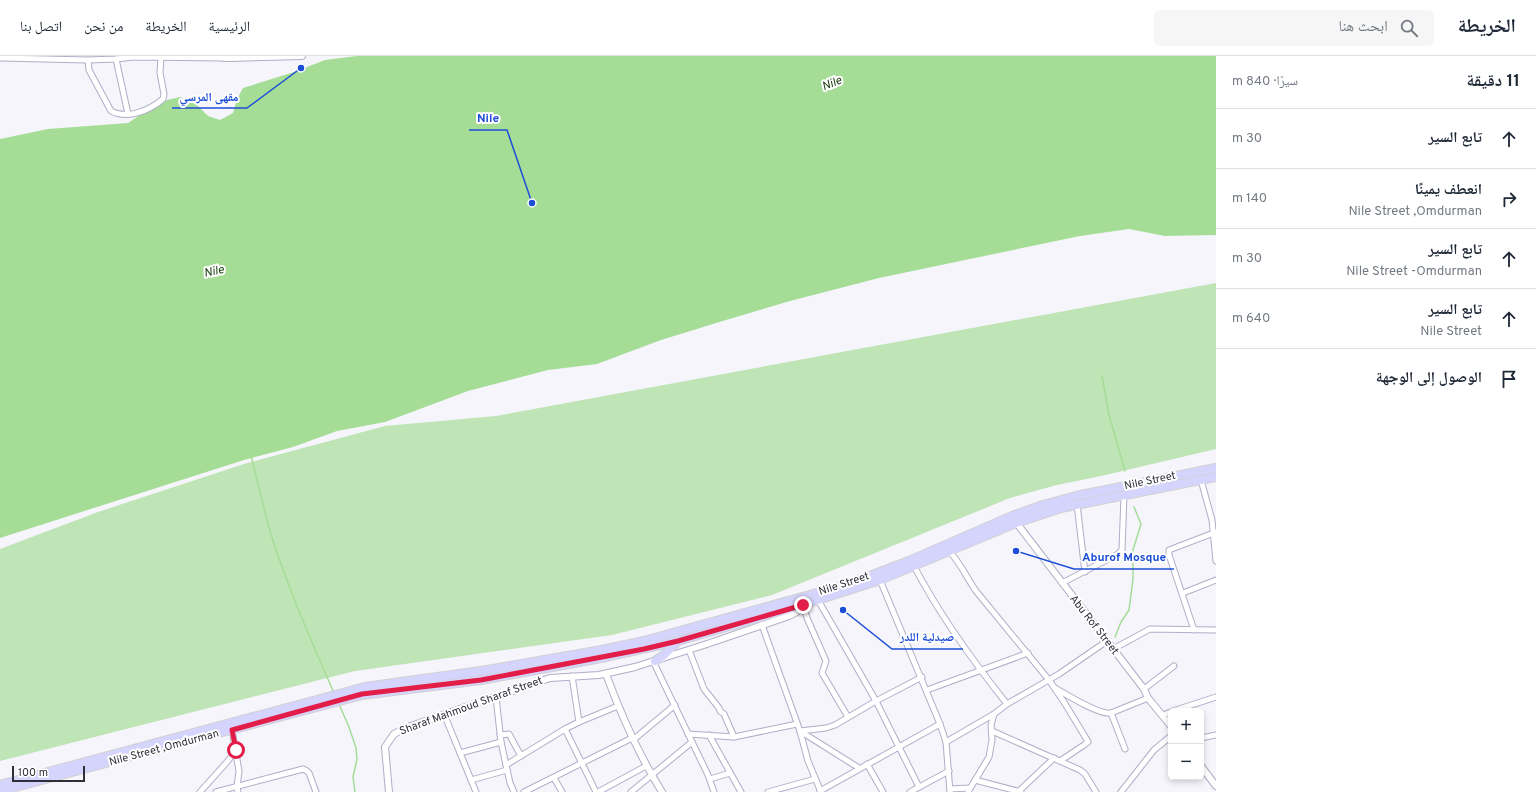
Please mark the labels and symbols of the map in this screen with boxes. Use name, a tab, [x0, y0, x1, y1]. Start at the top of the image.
water label: Nile	[820, 72, 845, 95]
callout: مقهى المرسي	[172, 84, 247, 108]
text: مقهى المرسي	[179, 90, 239, 107]
callout: Nile	[469, 106, 507, 130]
text: Nile	[477, 111, 499, 127]
water label: Nile	[202, 262, 226, 282]
street label: Nile Street	[1123, 469, 1177, 493]
callout: Aburof Mosque	[1074, 545, 1174, 569]
text: Aburof Mosque	[1082, 550, 1166, 566]
street label: Nile Street	[817, 569, 871, 599]
street label: Abu Rof Street	[1066, 592, 1122, 658]
route end	[794, 596, 812, 614]
callout: صيدلية اللدر	[892, 625, 963, 649]
text: صيدلية اللدر	[899, 630, 954, 646]
street label: Sharaf Mahmoud Sharaf Street	[398, 674, 544, 738]
street label: Nile Street ,Omdurman	[108, 727, 220, 769]
route start	[227, 741, 245, 759]
scale bar	[12, 764, 85, 783]

